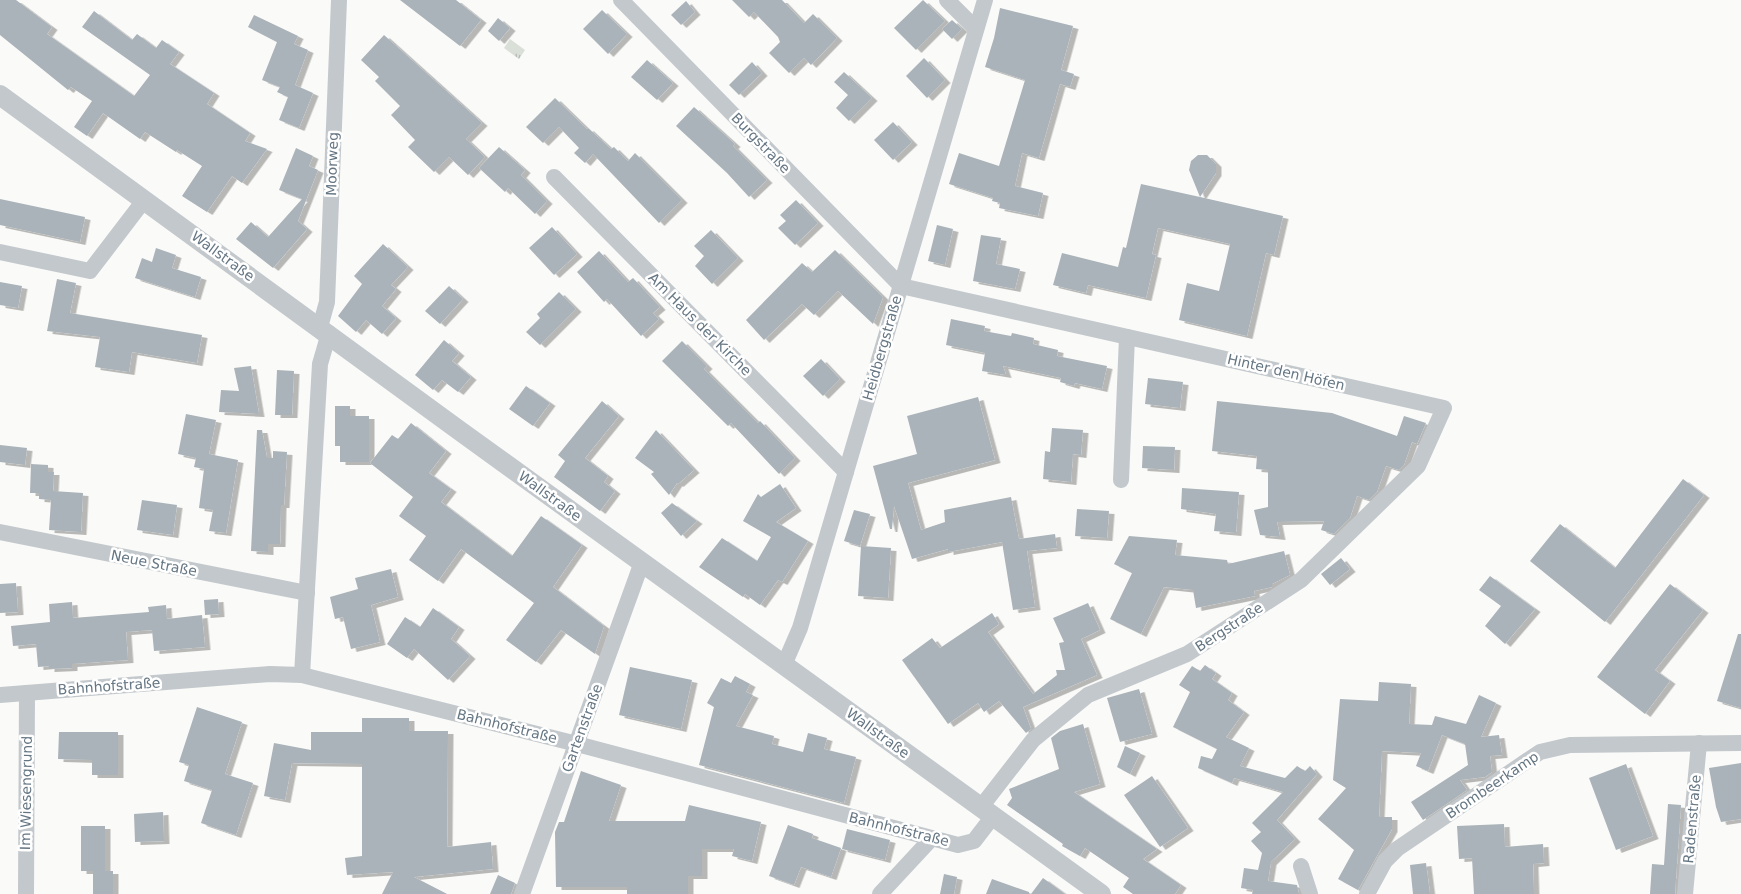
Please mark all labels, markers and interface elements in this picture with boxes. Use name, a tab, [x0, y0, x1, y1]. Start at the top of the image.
street label: Burgstraße	[728, 110, 794, 176]
street label: Moorweg	[323, 132, 341, 196]
street label: Wallstraße	[188, 228, 258, 284]
street label: Am Haus der Kirche	[645, 269, 755, 379]
street label: Heidbergstraße	[859, 294, 905, 402]
street label: Hinter den Höfen	[1226, 351, 1346, 393]
street label: Wallstraße	[515, 468, 585, 524]
street label: Neue Straße	[110, 547, 198, 579]
street label: Bergstraße	[1192, 599, 1266, 655]
street label: Bahnhofstraße	[57, 674, 161, 698]
street label: Gartenstraße	[559, 682, 605, 774]
street label: Wallstraße	[843, 705, 913, 761]
street label: Bahnhofstraße	[455, 706, 559, 746]
street label: Im Wiesengrund	[17, 736, 35, 850]
street label: Brombeerkamp	[1443, 748, 1541, 822]
street label: Radenstraße	[1680, 774, 1704, 864]
street label: Bahnhofstraße	[847, 809, 951, 849]

